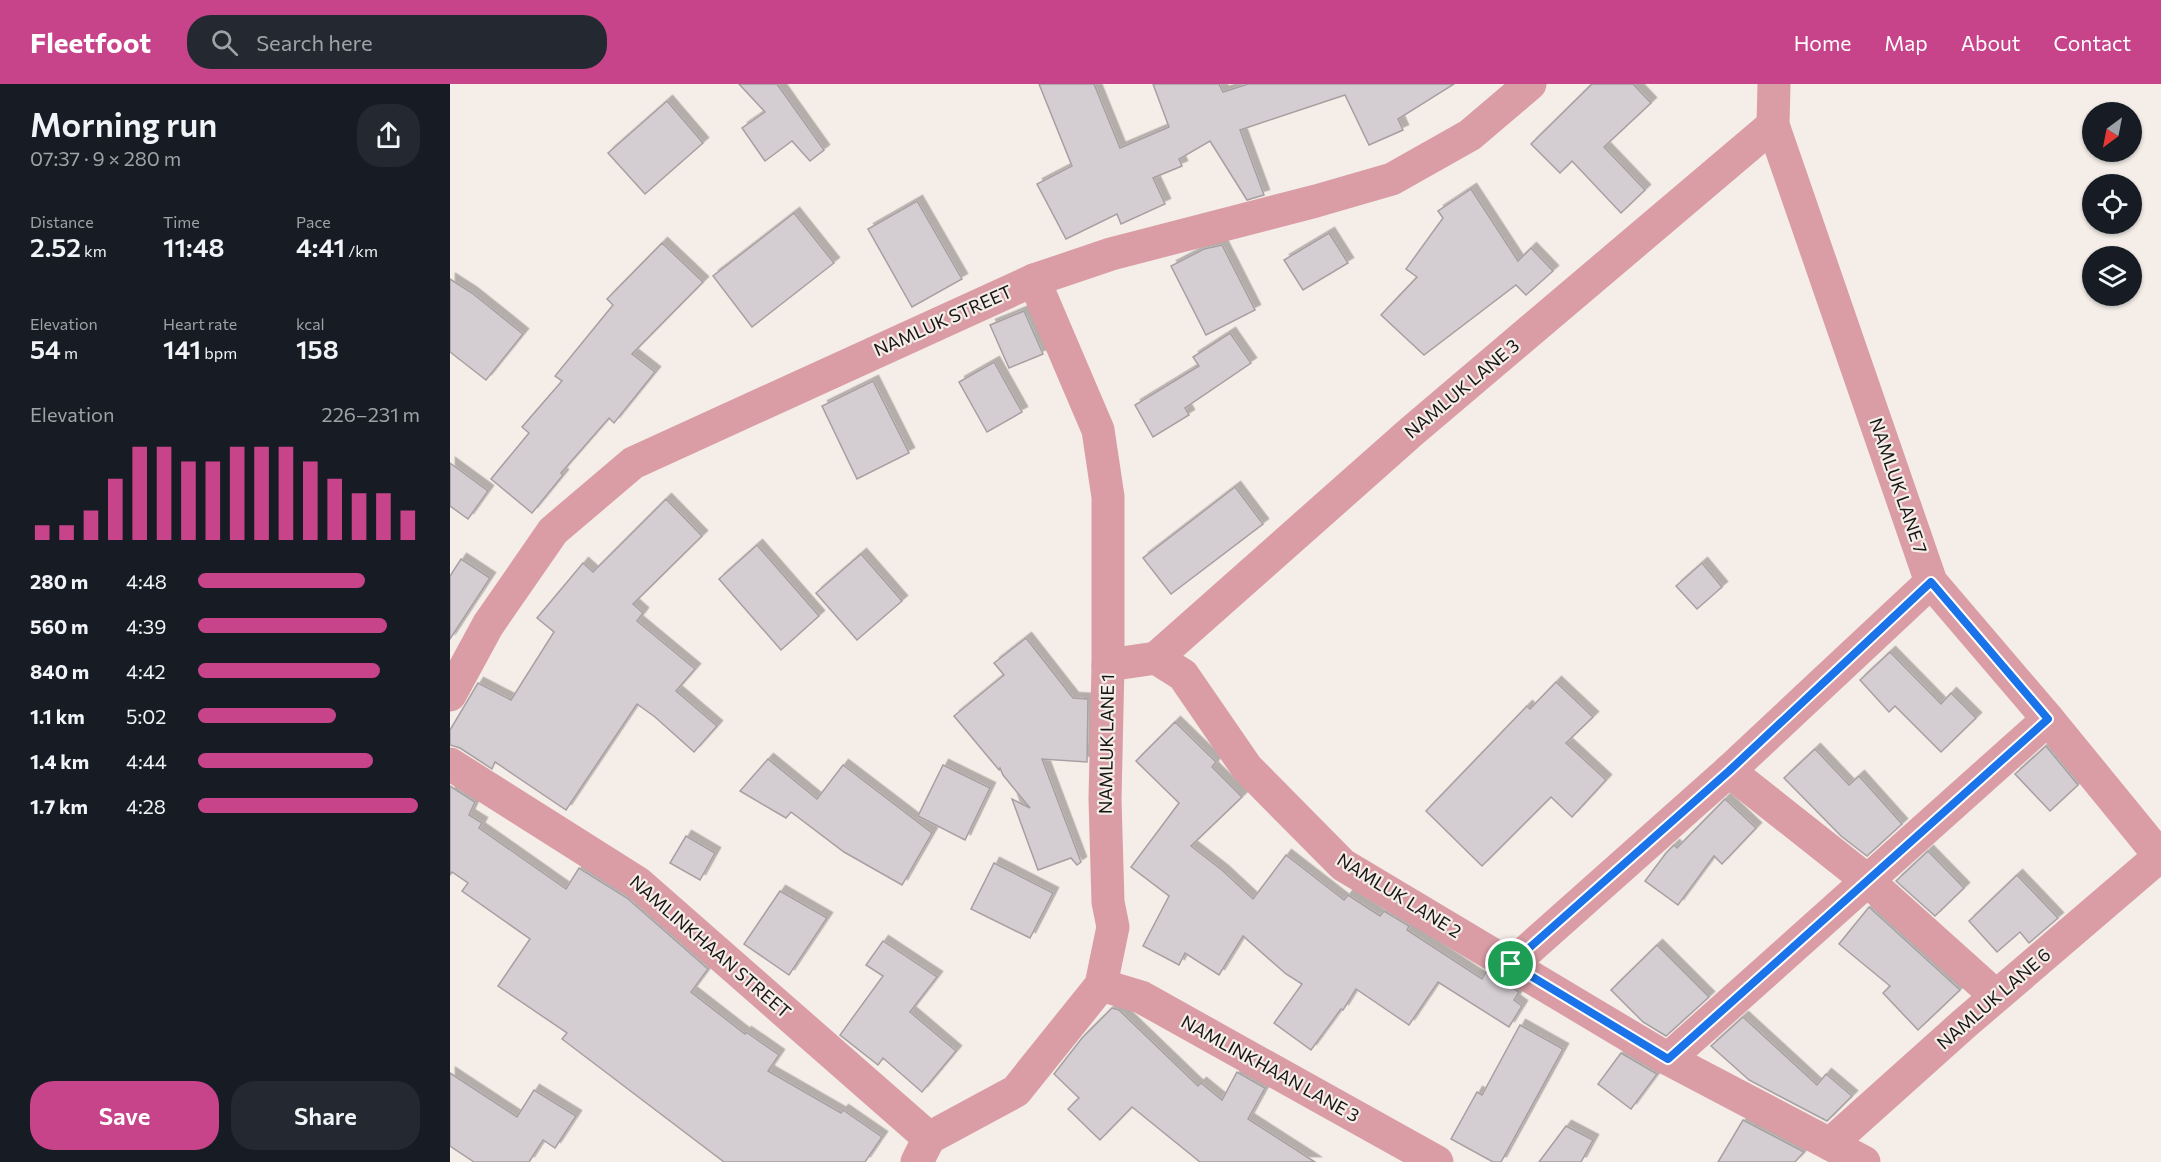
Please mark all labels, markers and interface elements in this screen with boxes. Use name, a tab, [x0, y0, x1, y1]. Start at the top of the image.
search box	[187, 15, 607, 69]
text: Fleetfoot	[30, 25, 151, 59]
icon: search	[208, 26, 241, 59]
text: Search here	[256, 29, 373, 56]
text: Home	[1794, 30, 1851, 55]
text: Map	[1884, 30, 1928, 55]
text: About	[1961, 30, 2020, 55]
text: Contact	[2053, 30, 2131, 55]
north arrow	[2082, 102, 2142, 162]
map controls	[2082, 102, 2142, 306]
text: Morning run	[30, 103, 217, 144]
button: share	[357, 104, 420, 167]
text: 07:37 · 9 × 280 m	[30, 146, 181, 170]
button: locate	[2082, 174, 2142, 234]
text: Distance	[30, 212, 94, 231]
text: Time	[163, 212, 200, 231]
text: Pace	[296, 212, 331, 231]
text: 2.52	[30, 231, 81, 262]
text: 11:48	[163, 231, 225, 262]
text: 4:41	[296, 231, 345, 262]
text: km	[81, 241, 107, 260]
text: /km	[345, 241, 378, 260]
button: layers	[2082, 246, 2142, 306]
street label: NAMLUK STREET	[870, 280, 1015, 360]
text: Elevation	[30, 314, 98, 333]
text: Heart rate	[163, 314, 237, 333]
text: kcal	[296, 314, 325, 333]
text: 54	[30, 333, 61, 364]
text: 141	[163, 333, 201, 364]
text: 158	[296, 333, 339, 364]
street label: NAMLUK LANE 3	[1400, 334, 1523, 443]
text: m	[61, 343, 78, 362]
text: bpm	[201, 343, 237, 362]
text: Elevation	[30, 402, 115, 426]
text: 226–231 m	[322, 402, 420, 426]
street label: NAMLUK LANE 7	[1865, 415, 1932, 556]
text: 280 m	[30, 569, 88, 593]
text: 4:48	[126, 569, 167, 593]
text: 560 m	[30, 614, 89, 638]
text: 4:39	[126, 614, 166, 638]
text: 840 m	[30, 659, 89, 683]
text: 4:42	[126, 659, 166, 683]
street label: NAMLUK LANE 1	[1094, 674, 1118, 814]
text: 1.1 km	[30, 704, 85, 728]
text: 5:02	[126, 704, 166, 728]
text: 1.4 km	[30, 749, 89, 773]
text: 4:44	[126, 749, 167, 773]
text: 1.7 km	[30, 794, 88, 818]
text: 4:28	[126, 794, 166, 818]
street label: NAMLUK LANE 2	[1333, 848, 1466, 942]
street label: NAMLINKHAAN STREET	[626, 870, 796, 1022]
pin	[1485, 938, 1536, 989]
street label: NAMLUK LANE 6	[1932, 943, 2055, 1054]
icon: arrive	[1494, 947, 1527, 980]
street label: NAMLINKHAAN LANE 3	[1178, 1010, 1363, 1126]
button: Save	[30, 1081, 219, 1150]
button: Share	[231, 1081, 420, 1150]

